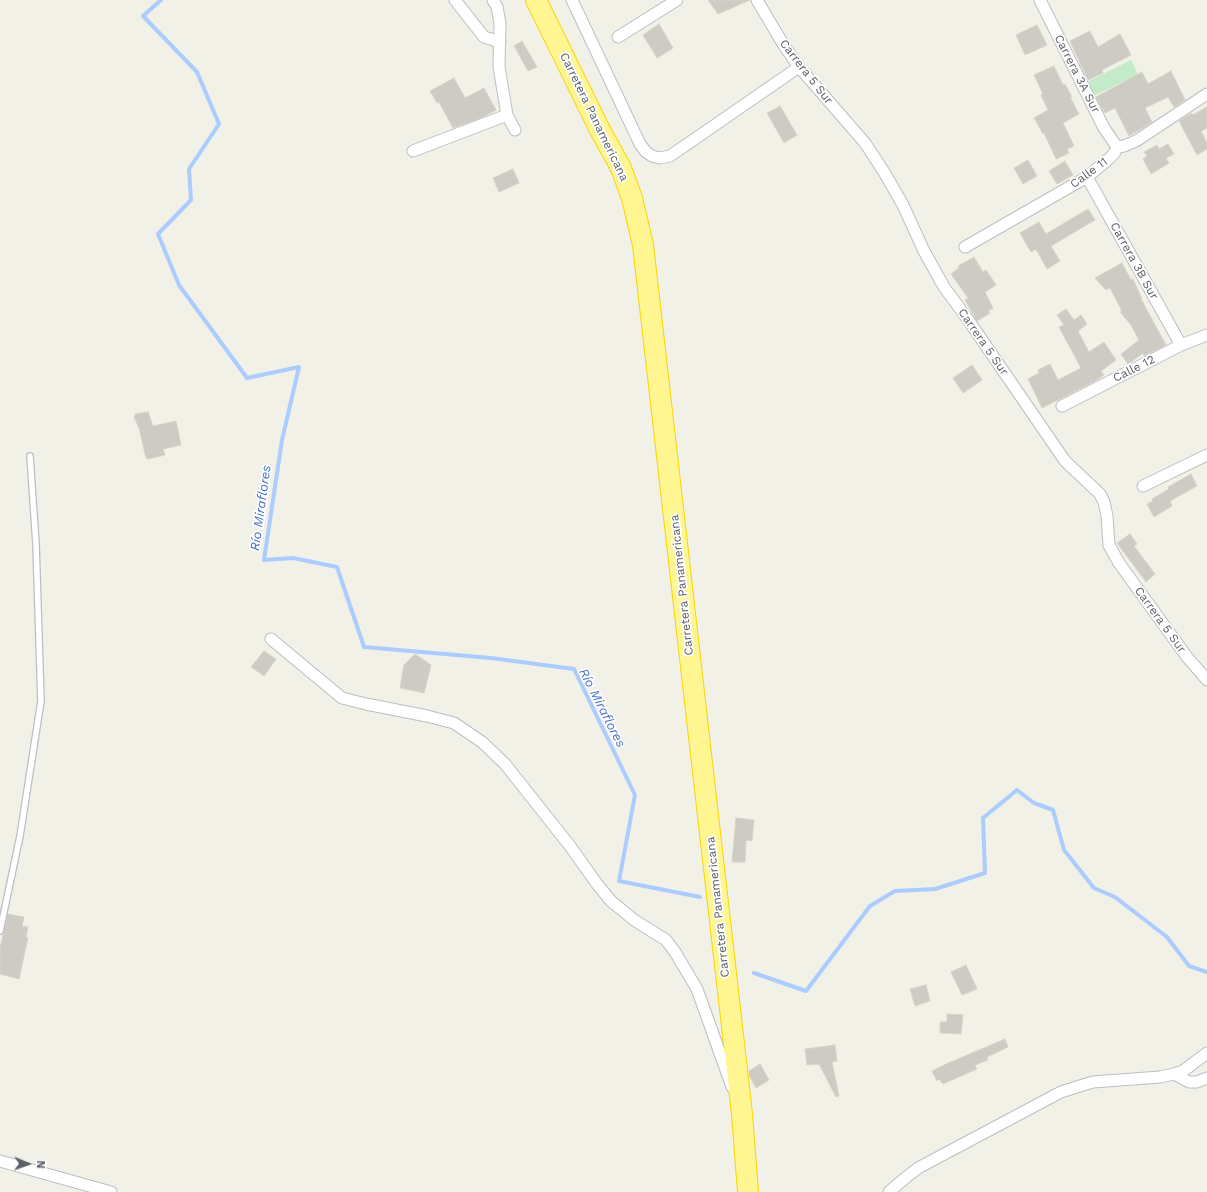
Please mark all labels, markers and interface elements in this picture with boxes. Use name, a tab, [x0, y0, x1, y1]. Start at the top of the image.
street label: Carrera 3A Sur	[1051, 32, 1103, 116]
street label: Carrera 5 Sur	[776, 37, 836, 107]
street label: Carretera Panamericana	[557, 50, 631, 184]
street label: Calle 11	[1067, 155, 1111, 191]
street label: Carrera 3B Sur	[1107, 220, 1161, 302]
street label: Carrera 5 Sur	[955, 306, 1011, 378]
street label: Calle 12	[1111, 352, 1157, 386]
water label: Río Miraflores	[247, 464, 275, 552]
street label: Carretera Panamericana	[667, 514, 697, 656]
street label: Carrera 5 Sur	[1131, 584, 1189, 656]
water label: Río Miraflores	[575, 666, 629, 750]
street label: Carretera Panamericana	[703, 836, 733, 978]
north arrow	[8, 1144, 48, 1184]
text: N	[34, 1160, 47, 1169]

